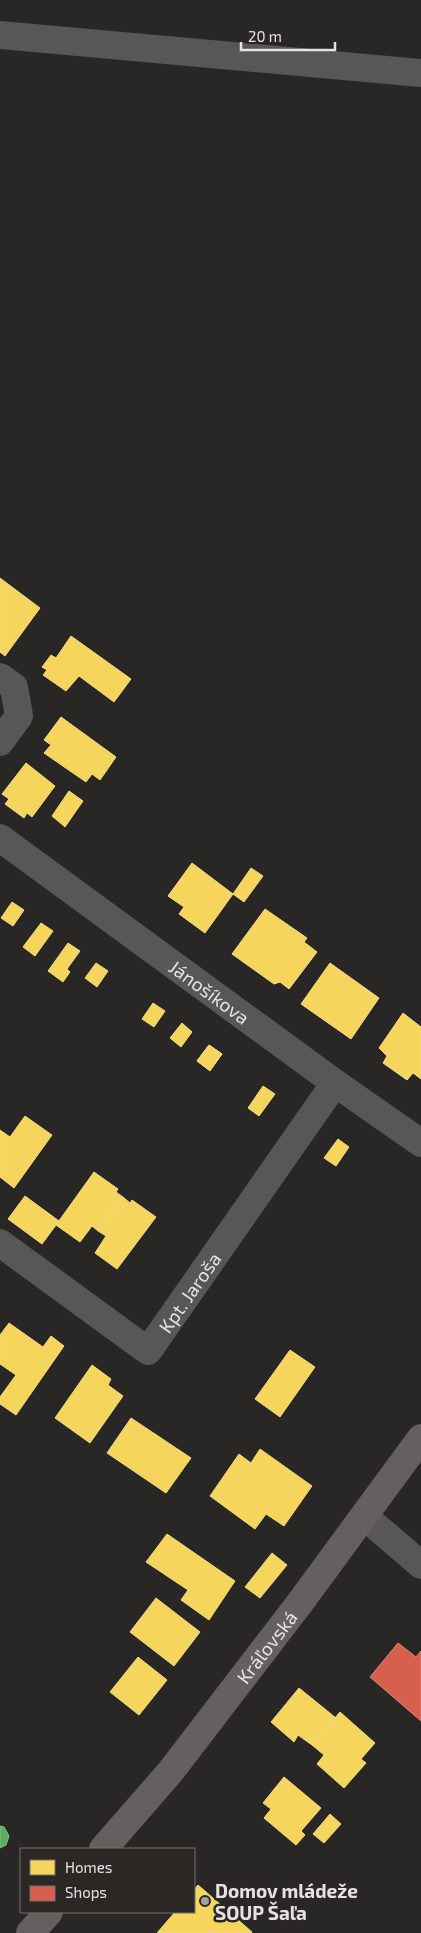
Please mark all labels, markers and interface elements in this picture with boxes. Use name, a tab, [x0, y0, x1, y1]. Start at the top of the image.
scale bar	[241, 20, 335, 52]
text: 20 m	[248, 27, 282, 45]
street label: Jánošíkova	[165, 955, 254, 1028]
street label: Kpt. Jaroša	[153, 1247, 225, 1337]
street label: Kráľovská	[231, 1606, 301, 1688]
legend	[20, 1848, 195, 1913]
text: Homes	[65, 1858, 112, 1876]
place label: Domov mládeže SOUP Šaľa	[215, 1879, 358, 1924]
text: Shops	[65, 1883, 107, 1901]
marker: Domov mládeže SOUP Šaľa	[199, 1895, 211, 1907]

